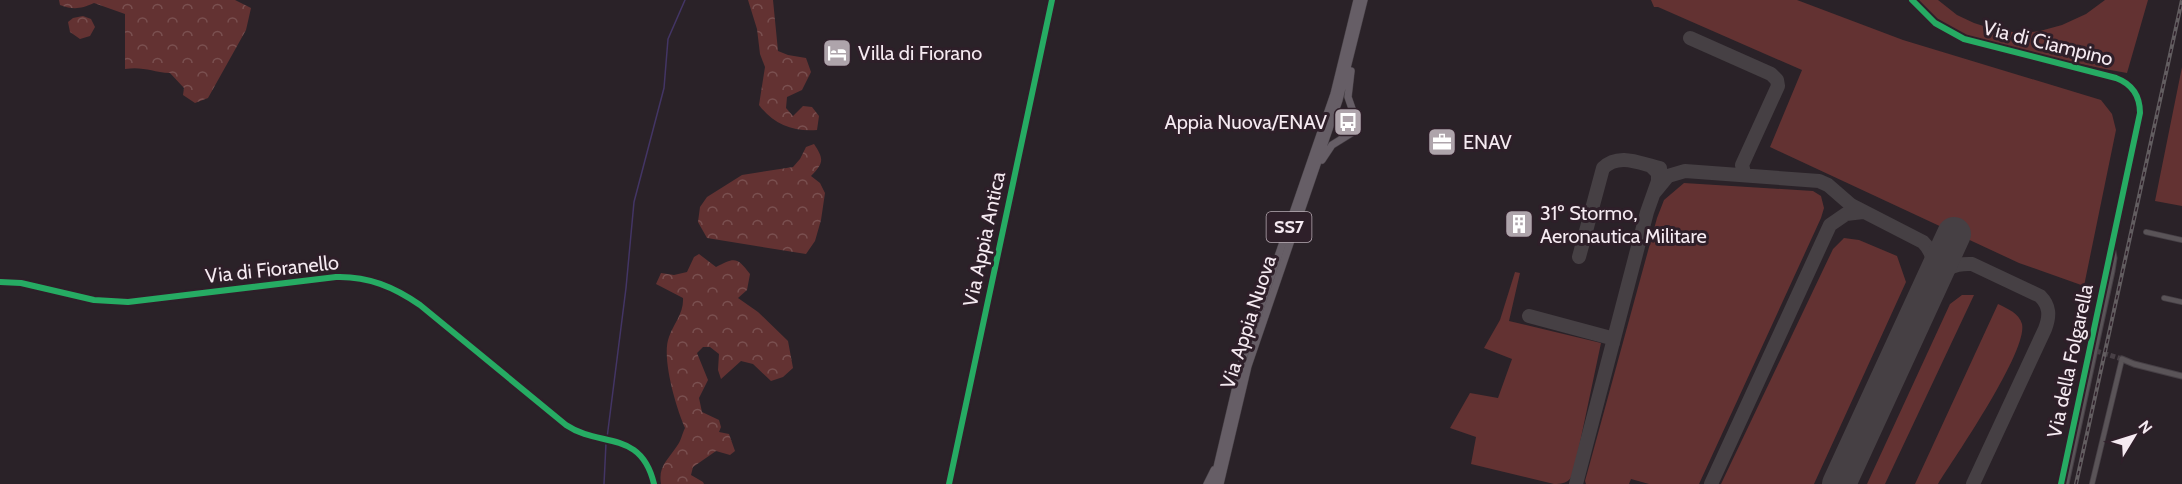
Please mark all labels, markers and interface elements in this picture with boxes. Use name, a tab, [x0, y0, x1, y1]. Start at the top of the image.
street label: Via di Ciampino	[1981, 15, 2115, 71]
hotel icon: Villa di Fiorano	[821, 37, 853, 69]
place label: Villa di Fiorano	[858, 41, 982, 65]
bus stop icon: Appia Nuova/ENAV	[1332, 106, 1364, 138]
place label: Appia Nuova/ENAV	[1164, 110, 1328, 134]
office icon: ENAV	[1426, 126, 1458, 158]
place label: ENAV	[1463, 130, 1513, 154]
street label: Via Appia Antica	[958, 169, 1010, 309]
place label: 31º Stormo, Aeronautica Militare	[1540, 201, 1707, 248]
building icon: 31º Stormo, Aeronautica Militare	[1503, 208, 1535, 240]
road number: SS7	[1266, 212, 1312, 242]
street label: Via di Fioranello	[204, 250, 340, 288]
street label: Via Appia Nuova	[1215, 252, 1281, 392]
street label: Via della Folgarella	[2042, 282, 2098, 440]
north arrow	[2104, 406, 2164, 466]
text: N	[2134, 417, 2156, 437]

